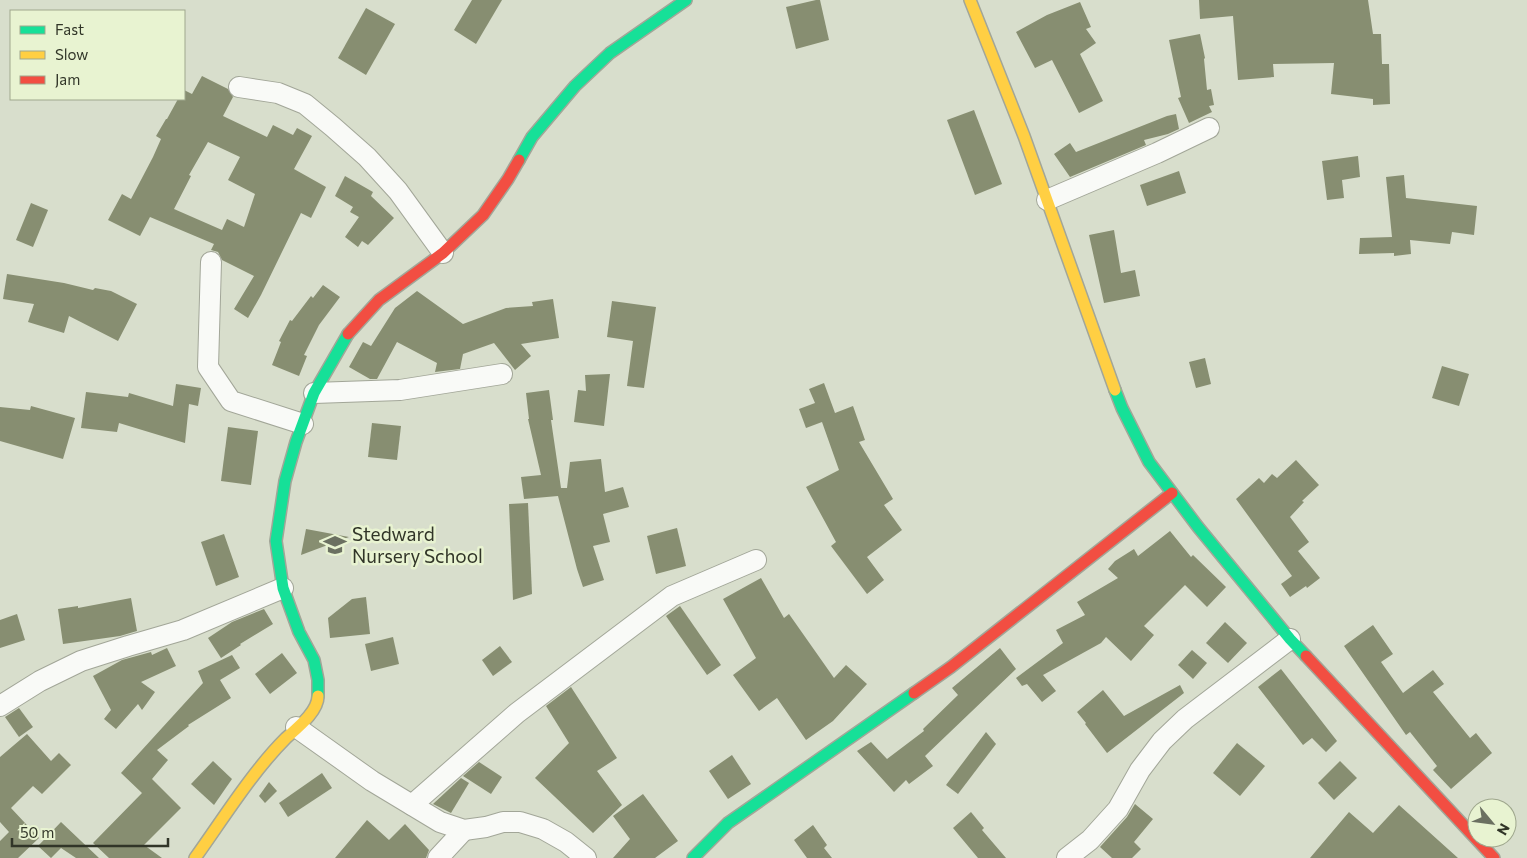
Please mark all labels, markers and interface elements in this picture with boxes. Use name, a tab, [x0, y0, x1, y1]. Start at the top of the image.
legend	[10, 10, 185, 100]
text: Fast	[55, 20, 84, 38]
text: Slow	[55, 45, 88, 63]
text: Jam	[55, 70, 80, 88]
place label: Stedward Nursery School	[352, 522, 483, 567]
school or university icon: Stedward Nursery School	[322, 532, 348, 558]
north arrow	[1467, 798, 1517, 848]
scale bar	[12, 816, 169, 848]
text: N	[1494, 821, 1514, 838]
text: 50 m	[20, 823, 54, 841]

